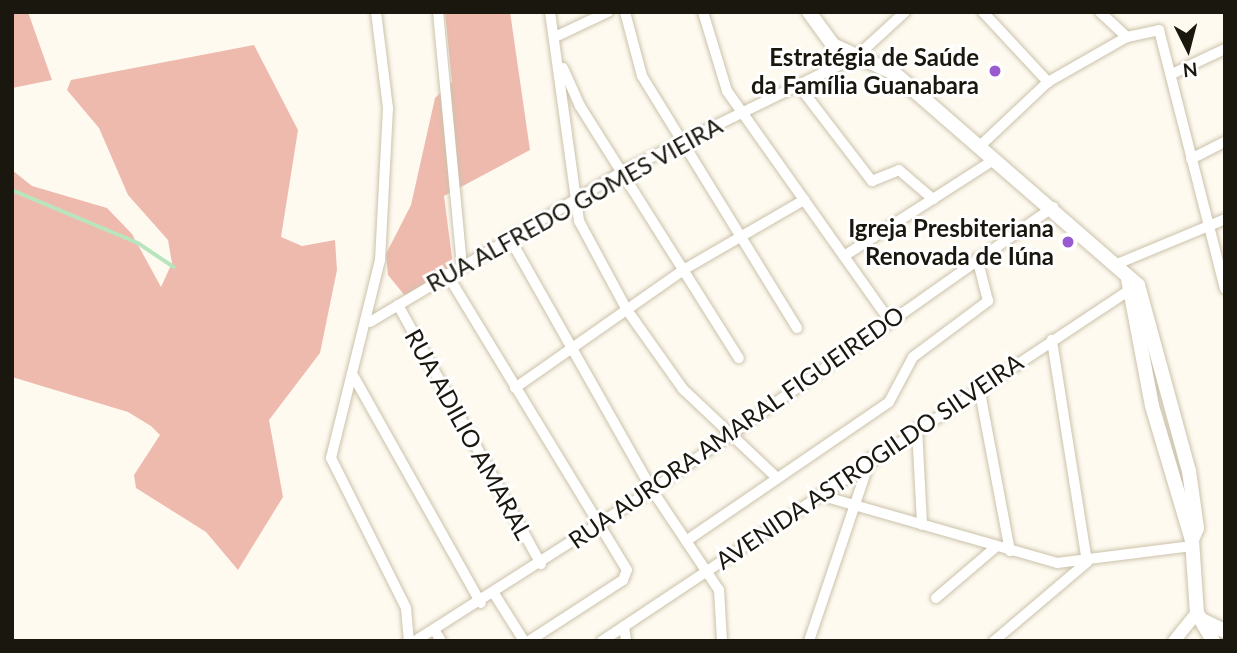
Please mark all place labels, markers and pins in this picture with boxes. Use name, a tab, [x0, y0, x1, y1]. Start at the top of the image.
place label: Estratégia de Saúde da Família Guanabara	[751, 43, 979, 99]
marker: Estratégia de Saúde da Família Guanabara	[985, 61, 1005, 81]
place label: Igreja Presbiteriana Renovada de Iúna	[848, 214, 1054, 270]
marker: Igreja Presbiteriana Renovada de Iúna	[1060, 234, 1076, 250]

